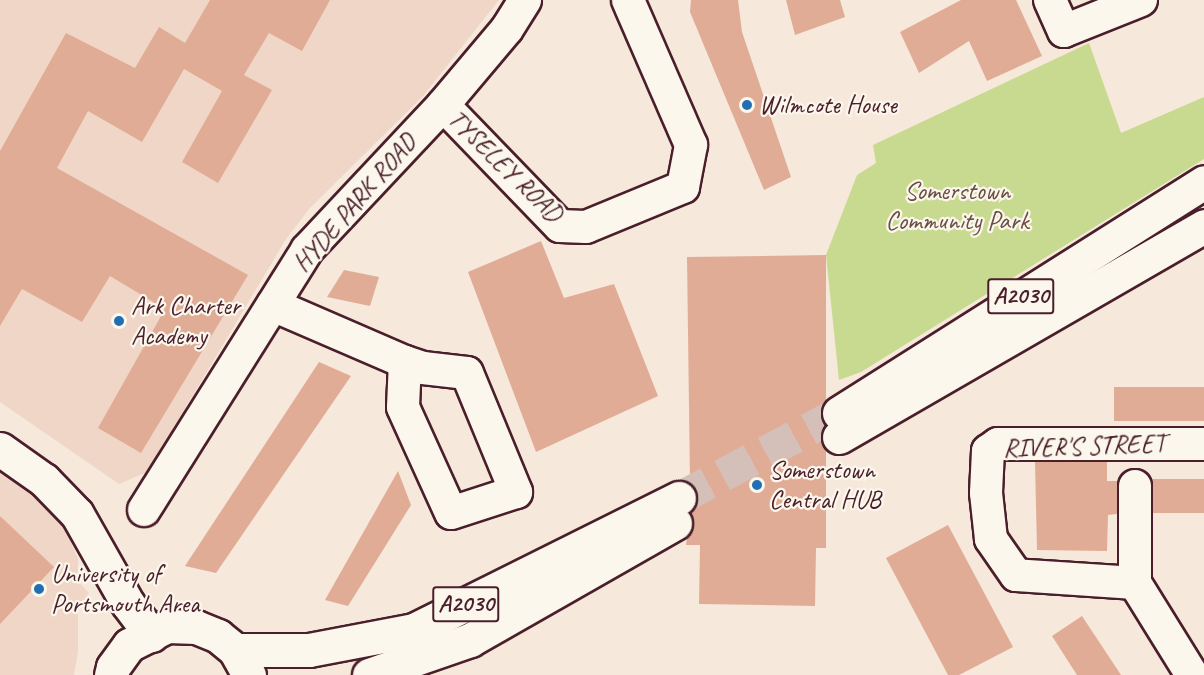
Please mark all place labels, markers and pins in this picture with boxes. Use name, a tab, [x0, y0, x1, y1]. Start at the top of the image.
place label: Wilmcote House	[759, 89, 897, 121]
marker: Wilmcote House	[740, 98, 754, 112]
place label: Ark Charter Academy	[131, 290, 240, 352]
marker: Ark Charter Academy	[112, 314, 126, 328]
place label: Somerstown Central HUB	[769, 454, 881, 516]
marker: Somerstown Central HUB	[750, 478, 764, 492]
place label: University of Portsmouth Area	[51, 558, 199, 620]
marker: University of Portsmouth Area	[32, 582, 46, 596]

